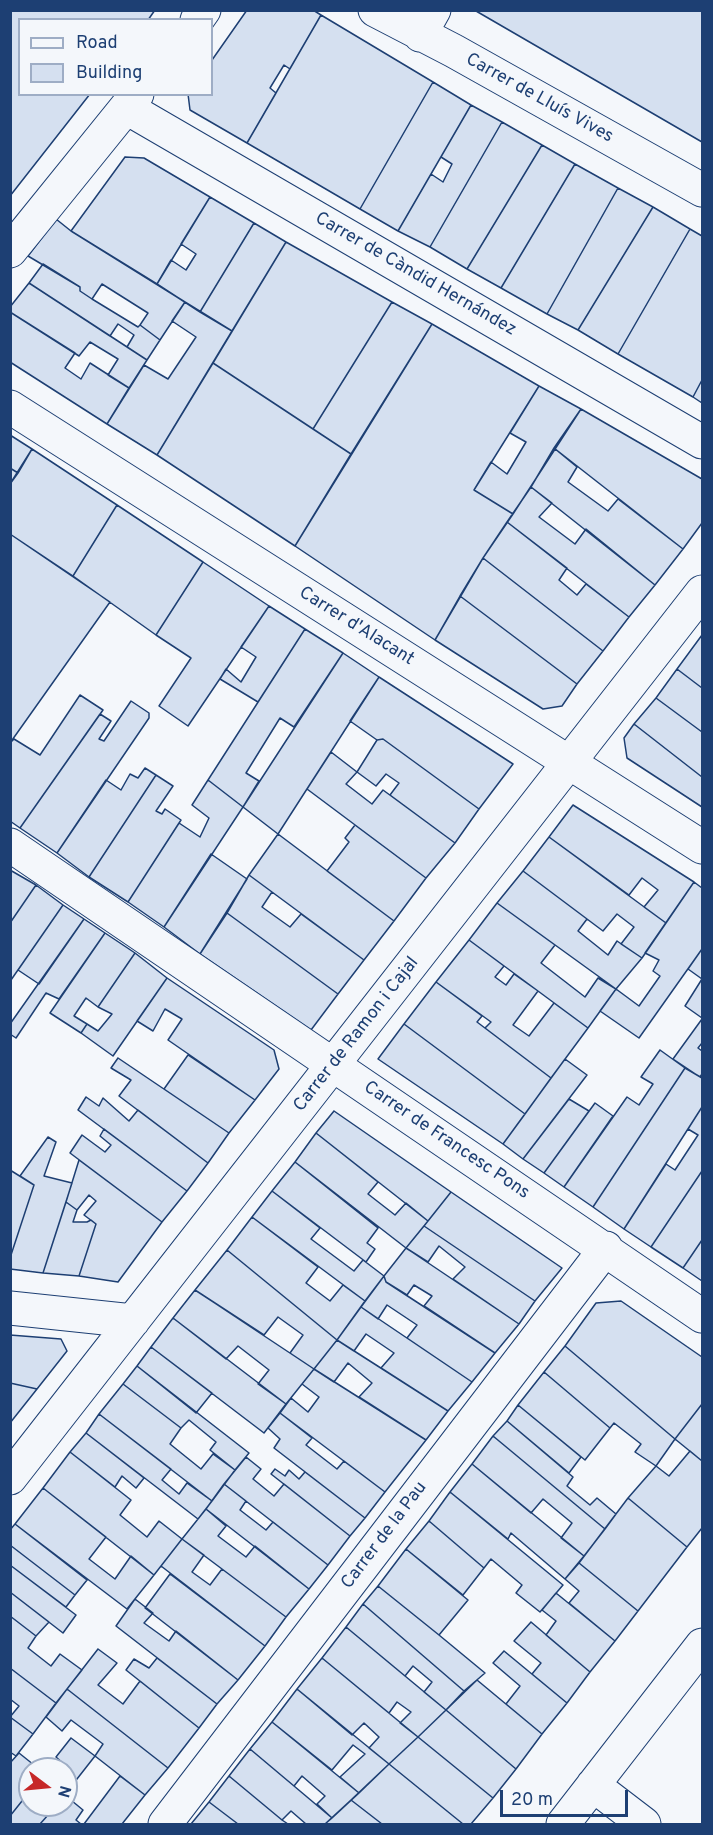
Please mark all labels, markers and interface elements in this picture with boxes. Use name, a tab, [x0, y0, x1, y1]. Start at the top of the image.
legend	[18, 18, 213, 96]
text: Road	[76, 32, 118, 55]
street label: Carrer de Lluís Vives	[461, 49, 617, 149]
text: Building	[76, 62, 142, 85]
street label: Carrer de Càndid Hernández	[311, 208, 519, 342]
street label: Carrer d'Alacant	[294, 583, 418, 671]
street label: Carrer de Ramon i Cajal	[290, 953, 424, 1117]
street label: Carrer de Francesc Pons	[359, 1077, 533, 1205]
street label: Carrer de la Pau	[338, 1478, 432, 1594]
north arrow	[18, 1757, 78, 1817]
scale bar	[503, 1778, 630, 1816]
text: N	[52, 1783, 75, 1800]
text: 20 m	[511, 1789, 553, 1812]

